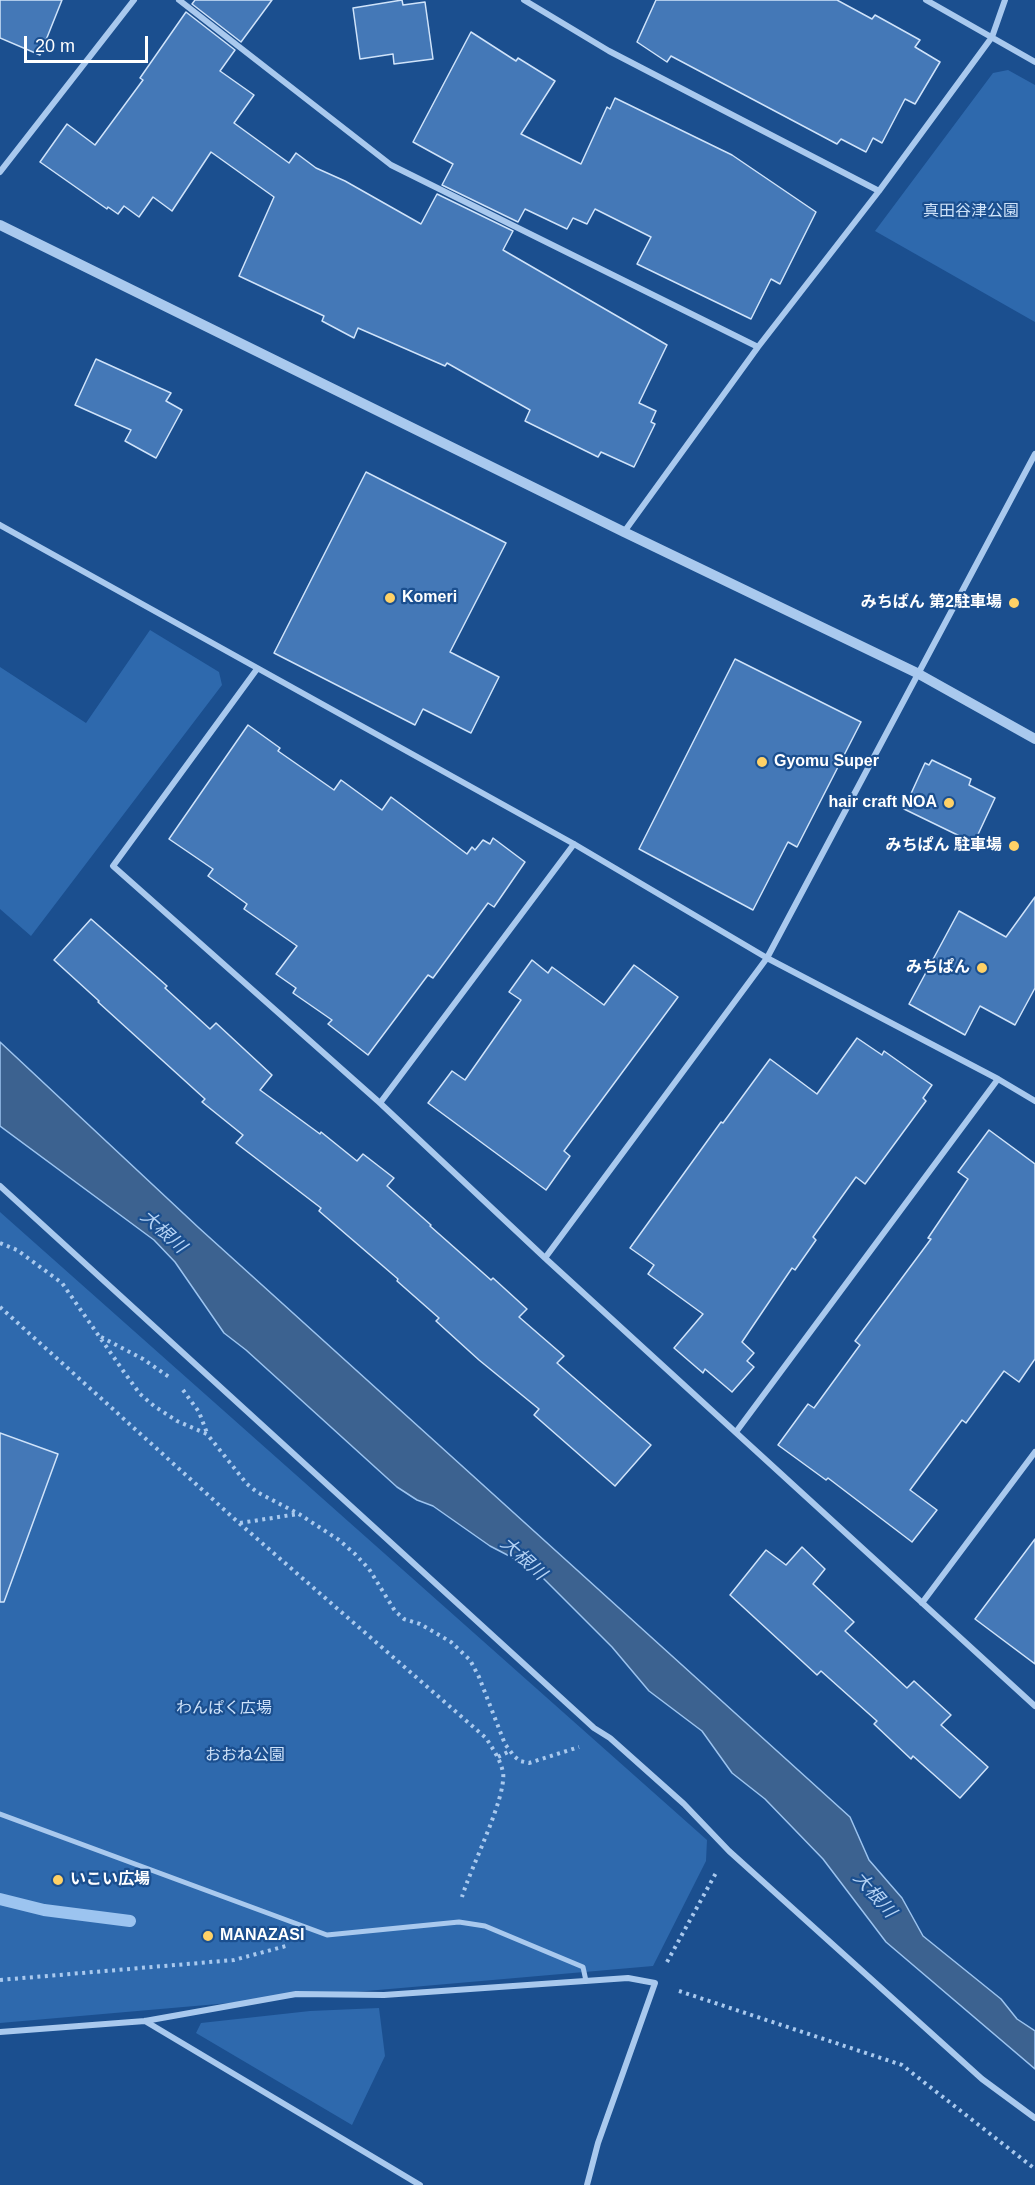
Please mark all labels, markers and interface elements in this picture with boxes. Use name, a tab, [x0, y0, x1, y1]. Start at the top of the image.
scale bar	[27, 24, 152, 62]
text: 20 m	[35, 36, 75, 56]
park label: 真田谷津公園	[923, 202, 1019, 222]
place label: Komeri	[402, 588, 457, 608]
marker: Komeri	[383, 591, 397, 605]
place label: みちぱん 第2駐車場	[861, 593, 1002, 613]
marker: みちぱん 第2駐車場	[1007, 596, 1021, 610]
place label: Gyomu Super	[774, 752, 879, 772]
marker: Gyomu Super	[755, 755, 769, 769]
place label: hair craft NOA	[829, 793, 937, 813]
marker: hair craft NOA	[942, 796, 956, 810]
place label: みちぱん 駐車場	[886, 836, 1002, 856]
marker: みちぱん 駐車場	[1007, 839, 1021, 853]
place label: みちぱん	[906, 958, 970, 978]
marker: みちぱん	[975, 961, 989, 975]
water label: 大根川	[136, 1206, 190, 1258]
water label: 大根川	[496, 1533, 550, 1585]
park label: わんぱく広場	[176, 1699, 272, 1719]
park label: おおね公園	[205, 1746, 285, 1766]
water label: 大根川	[848, 1868, 900, 1922]
place label: いこい広場	[70, 1870, 150, 1890]
marker: いこい広場	[51, 1873, 65, 1887]
place label: MANAZASI	[220, 1926, 304, 1946]
marker: MANAZASI	[201, 1929, 215, 1943]

